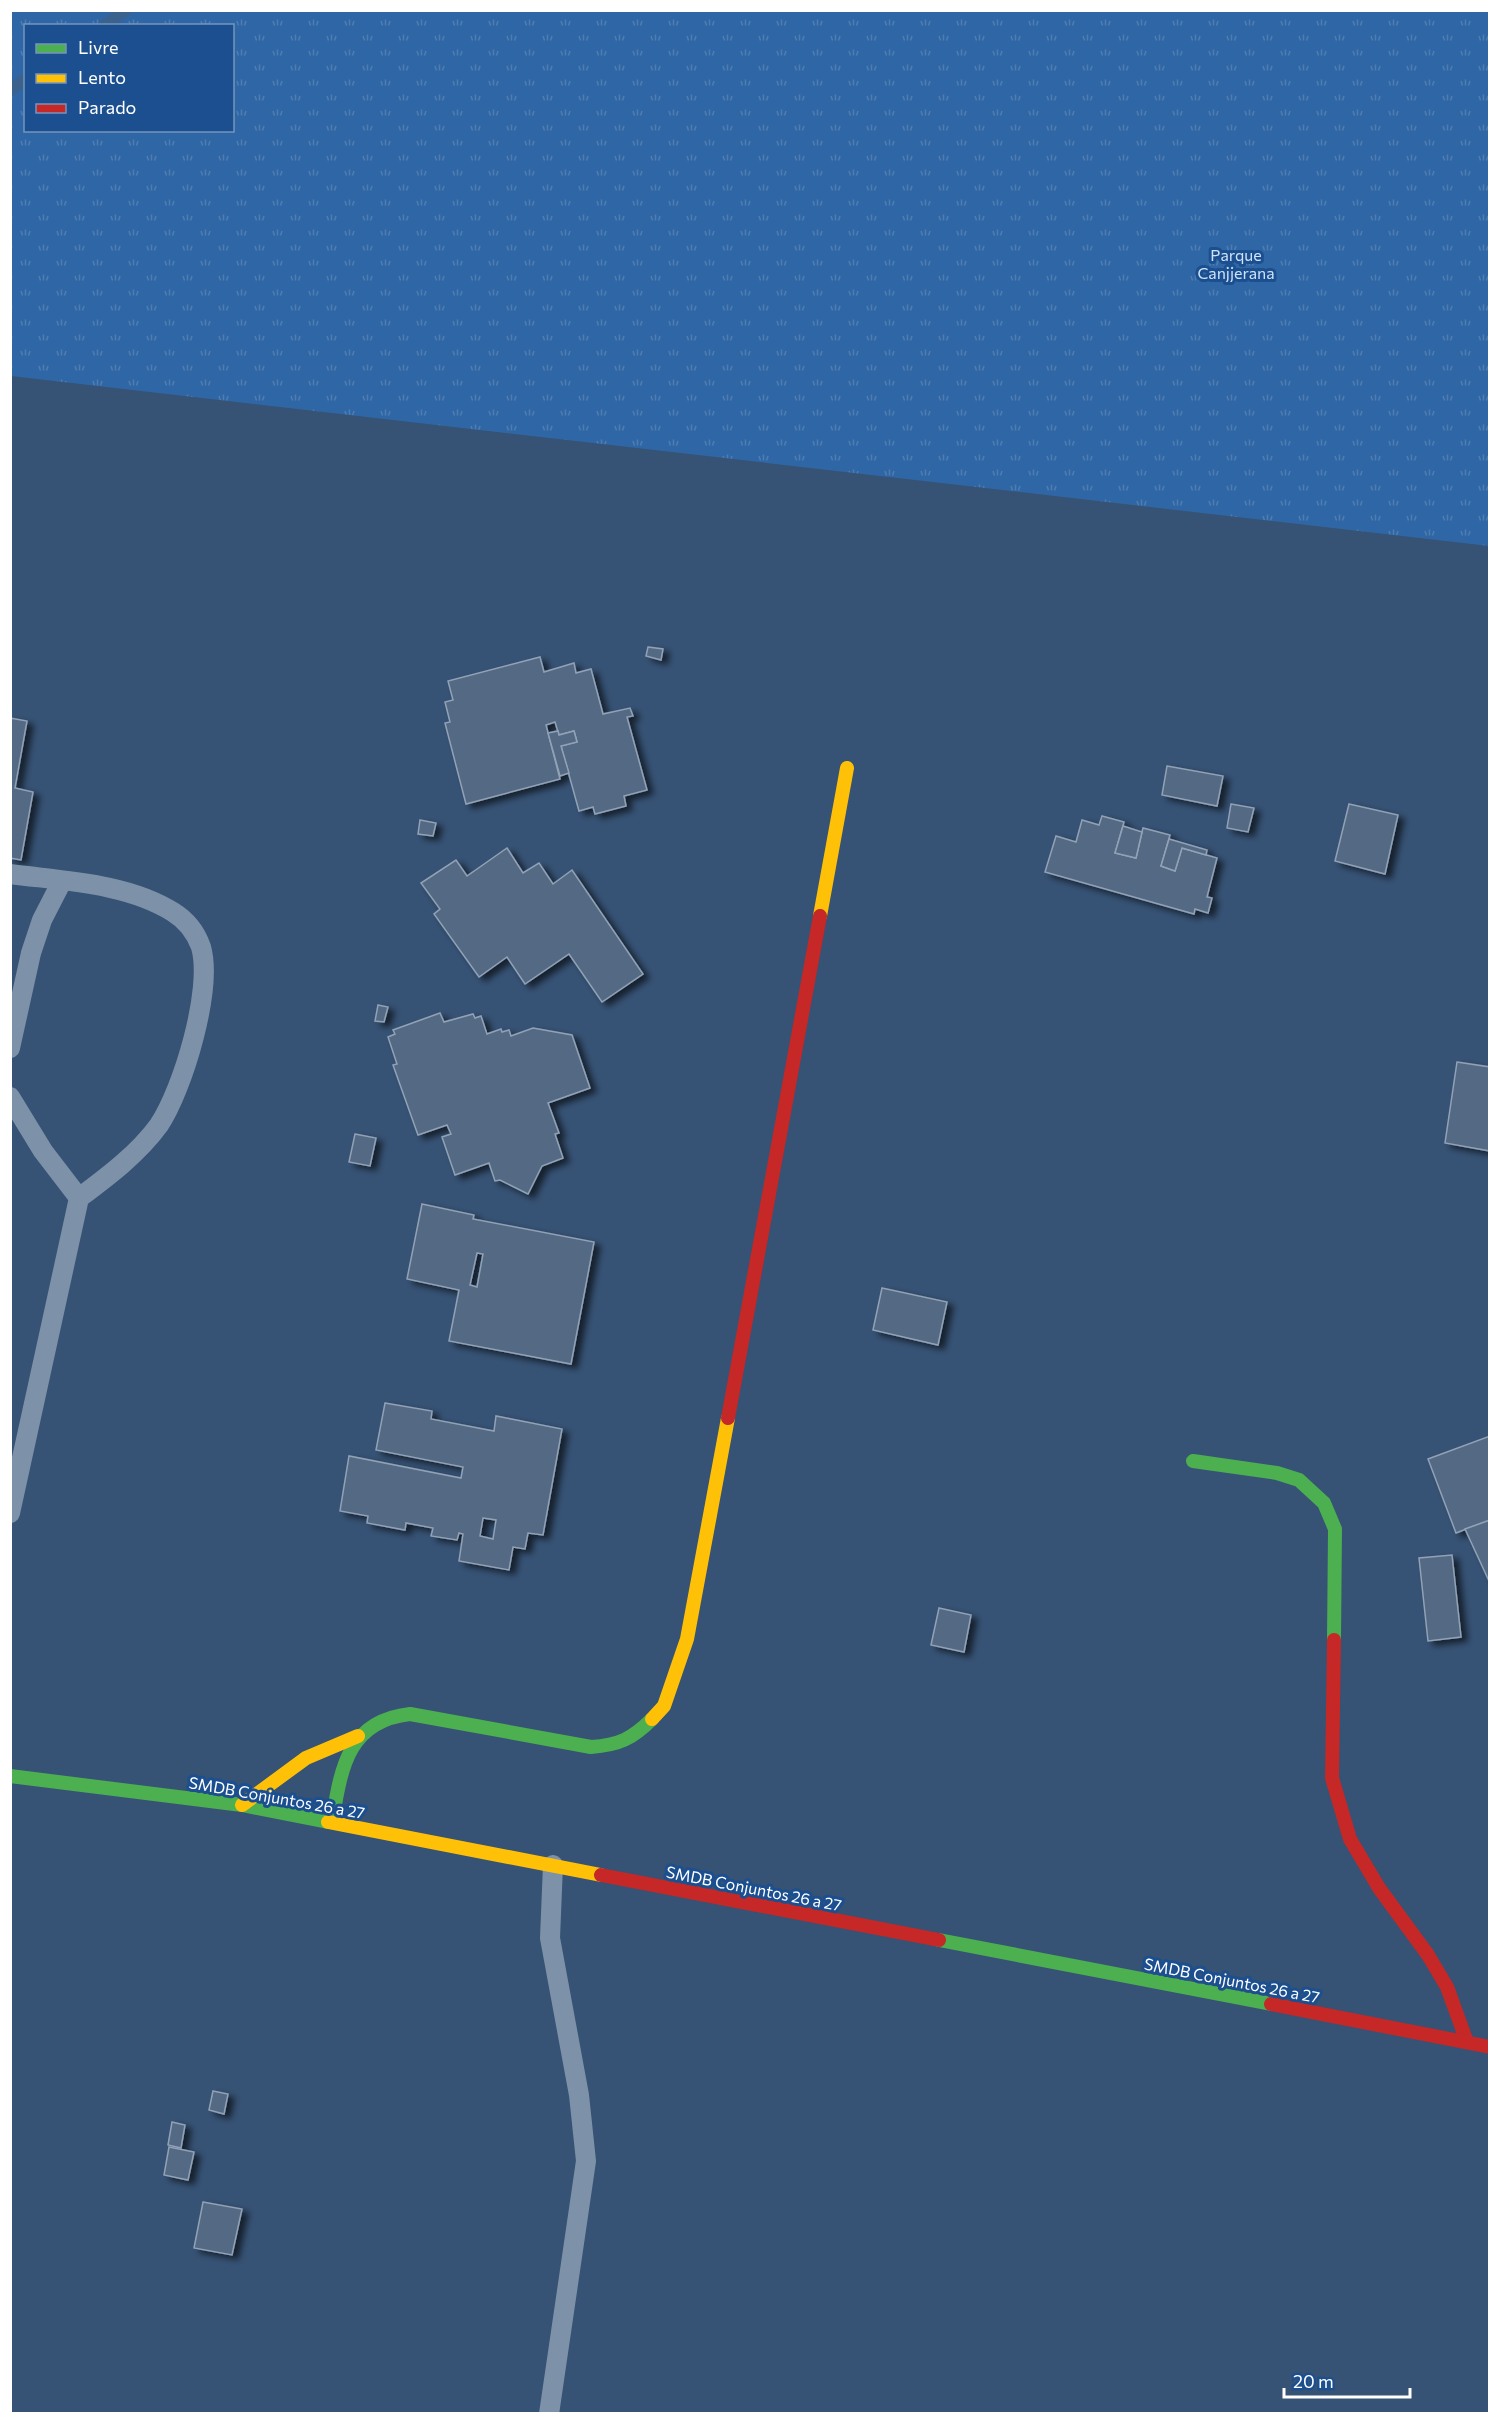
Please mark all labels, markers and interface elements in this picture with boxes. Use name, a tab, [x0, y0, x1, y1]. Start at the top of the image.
legend	[24, 24, 234, 132]
text: Livre	[78, 36, 119, 58]
text: Lento	[78, 66, 126, 88]
text: Parado	[78, 96, 136, 118]
park label: Parque Canjjerana	[1197, 245, 1275, 282]
street label: SMDB Conjuntos 26 a 27	[188, 1772, 366, 1822]
street label: SMDB Conjuntos 26 a 27	[665, 1862, 843, 1914]
street label: SMDB Conjuntos 26 a 27	[1143, 1954, 1321, 2006]
scale bar	[1284, 2361, 1410, 2399]
text: 20 m	[1293, 2370, 1334, 2392]

